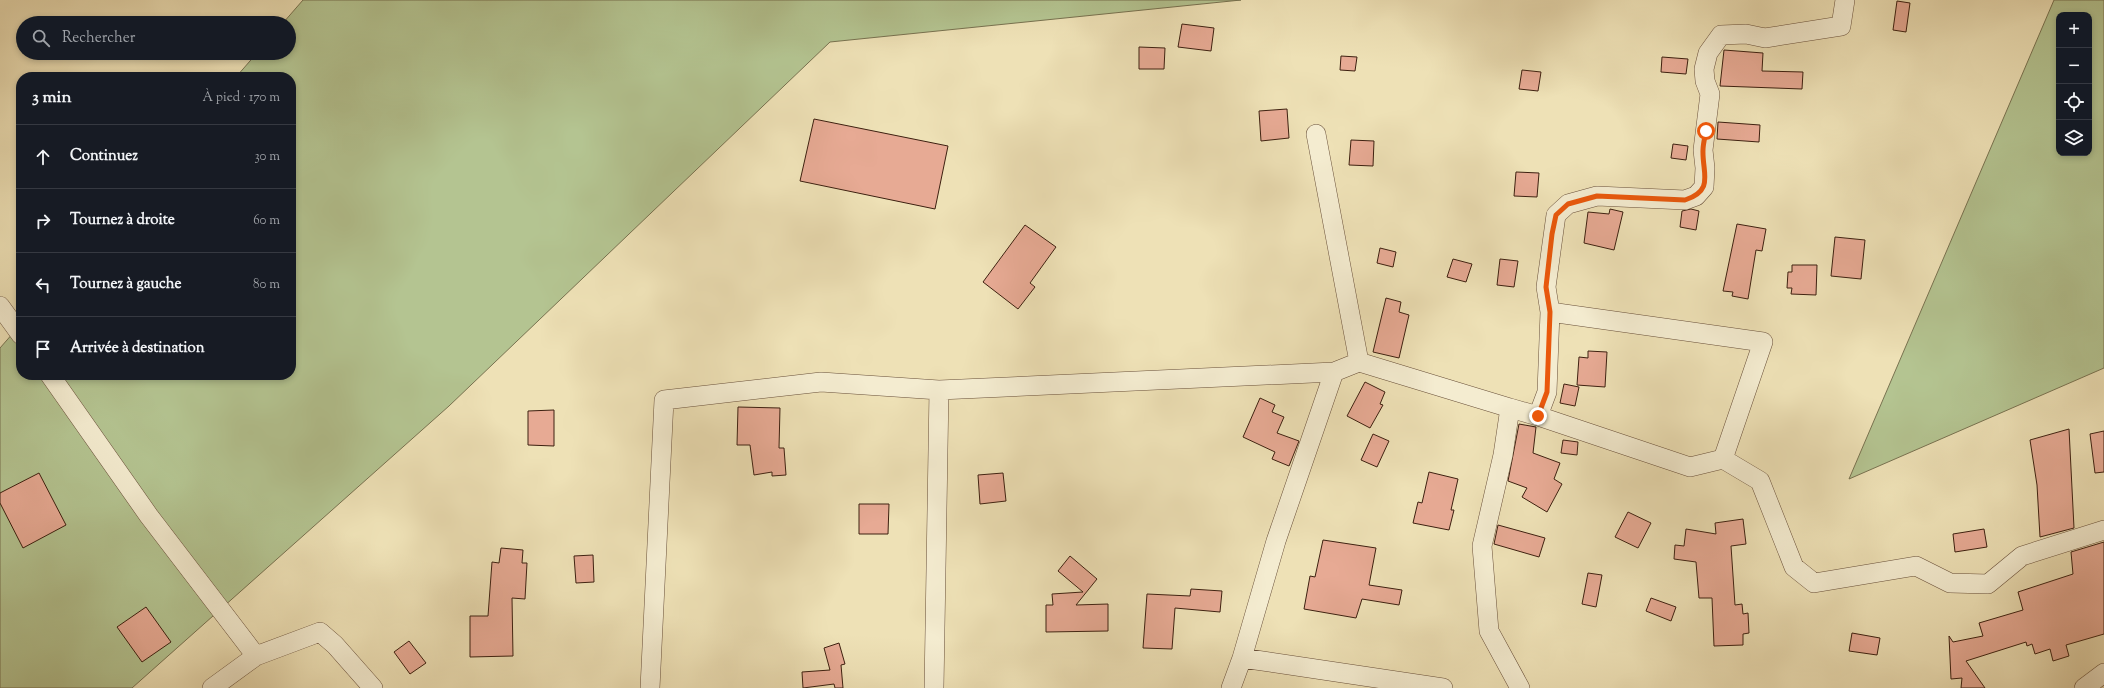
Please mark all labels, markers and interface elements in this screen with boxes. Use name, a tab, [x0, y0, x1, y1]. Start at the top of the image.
map controls	[2056, 12, 2092, 156]
button: +	[2056, 12, 2092, 48]
search box	[16, 16, 296, 60]
icon: search	[30, 27, 52, 49]
text: Rechercher	[62, 28, 135, 49]
button: −	[2056, 48, 2092, 84]
button: locate	[2056, 84, 2092, 120]
text: 3 min	[32, 86, 71, 110]
text: À pied · 170 m	[203, 89, 280, 107]
button: layers	[2056, 120, 2092, 156]
route start	[1697, 122, 1715, 140]
icon: ahead	[32, 146, 54, 168]
text: Continuez	[70, 146, 138, 167]
text: 30 m	[254, 148, 280, 166]
icon: right	[32, 210, 54, 232]
text: Tournez à droite	[70, 210, 175, 231]
text: 60 m	[253, 212, 280, 230]
icon: left	[32, 274, 54, 296]
text: Tournez à gauche	[70, 274, 181, 295]
text: 80 m	[253, 276, 280, 294]
icon: arrive	[32, 338, 54, 360]
text: Arrivée à destination	[70, 338, 205, 359]
route end	[1529, 407, 1547, 425]

